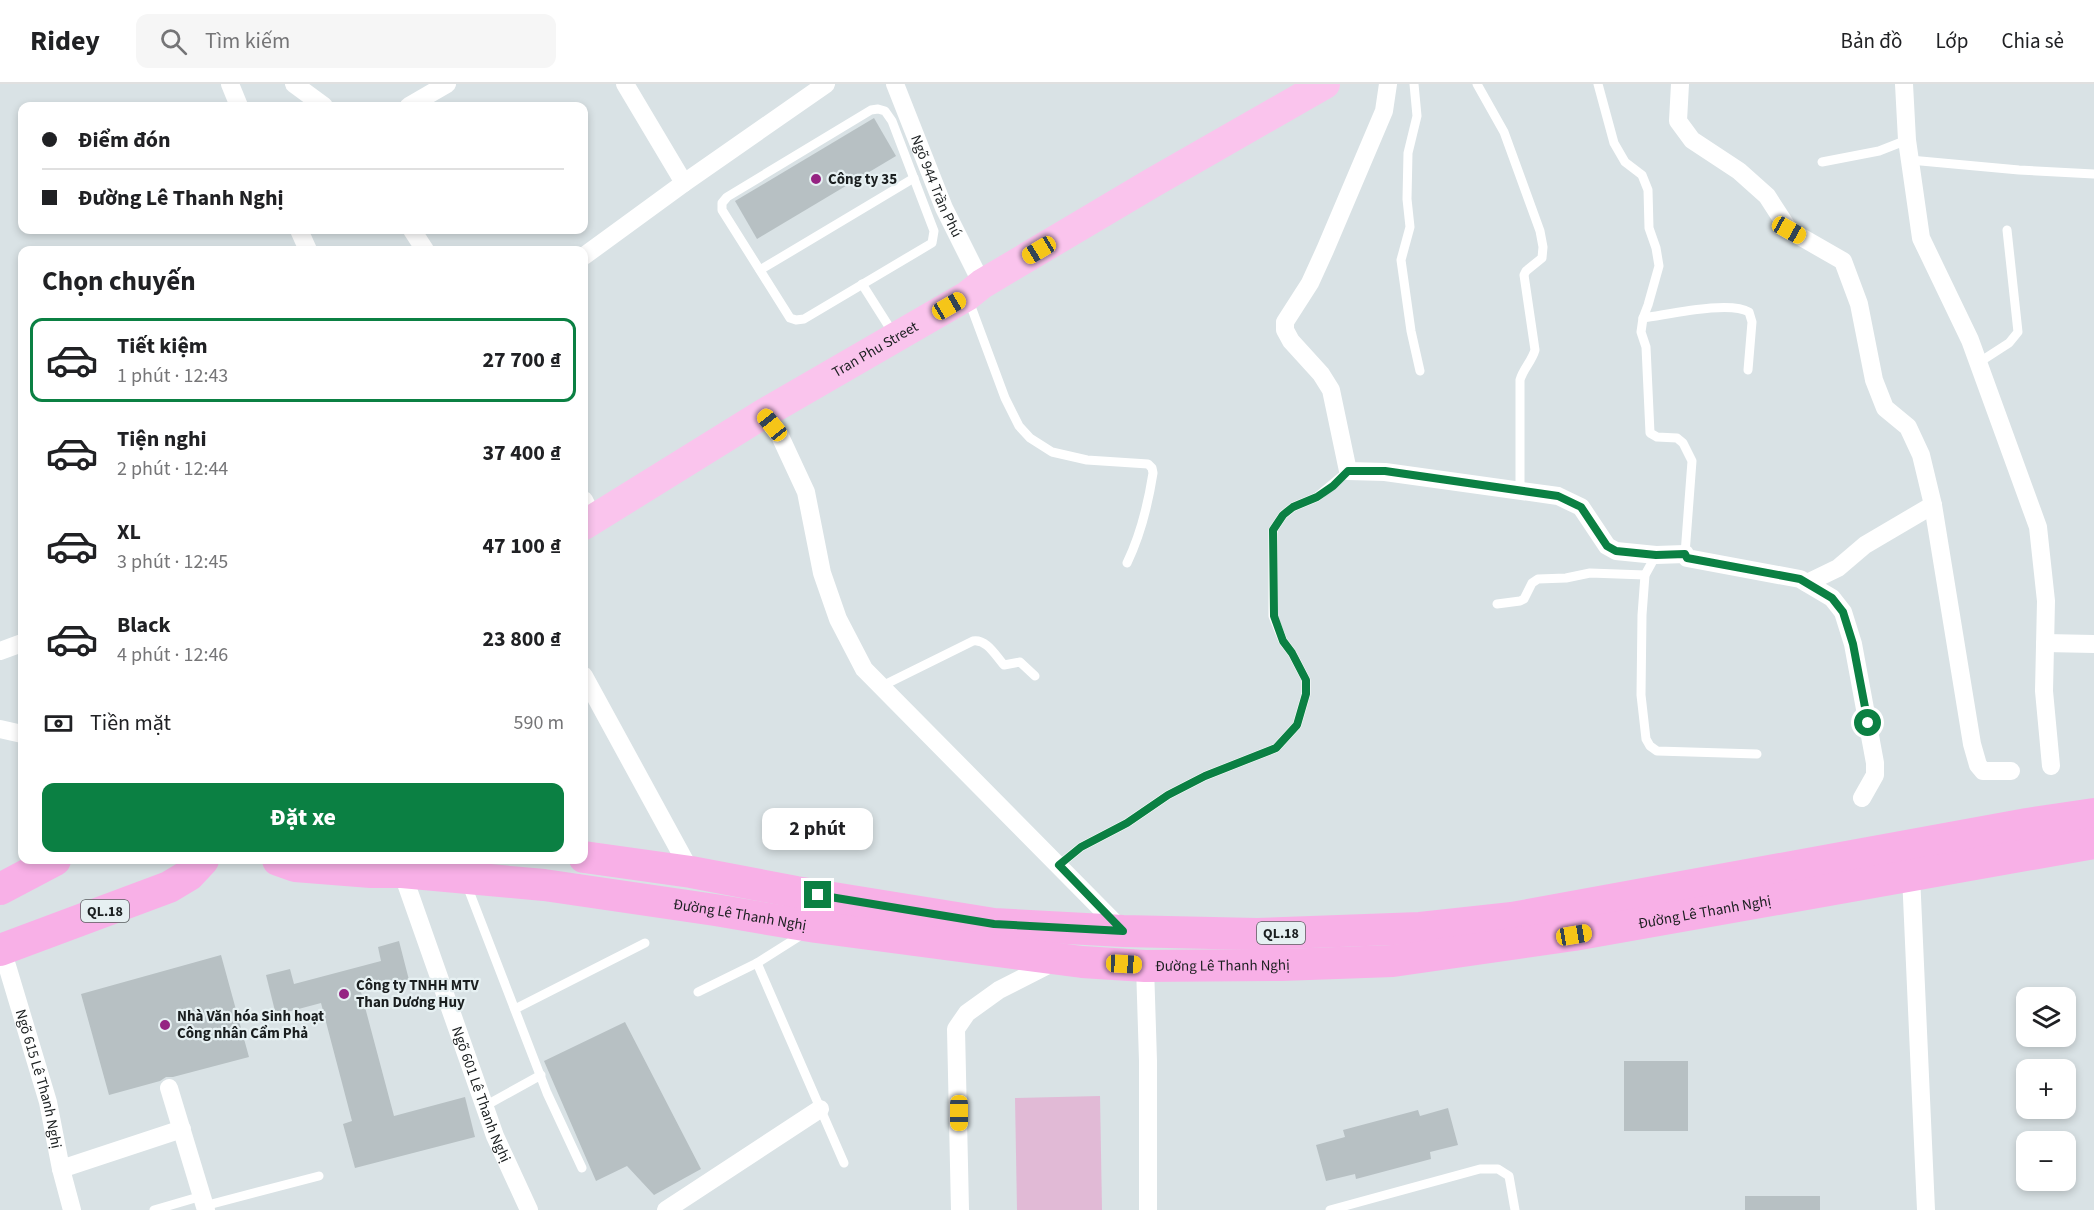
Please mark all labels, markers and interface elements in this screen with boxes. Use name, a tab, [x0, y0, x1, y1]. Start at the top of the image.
search box	[136, 14, 556, 68]
text: Ridey	[30, 21, 100, 61]
icon: search	[157, 25, 190, 58]
text: Tìm kiếm	[205, 25, 290, 57]
text: Bản đồ	[1841, 26, 1902, 56]
text: Lớp	[1935, 26, 1968, 56]
text: Chia sẻ	[2001, 26, 2064, 56]
text: Điểm đón	[78, 124, 171, 156]
street label: Ngõ 944 Trần Phú	[905, 132, 967, 241]
place label: Công ty 35	[828, 169, 897, 190]
marker: Công ty 35	[809, 172, 823, 186]
text: Đường Lê Thanh Nghị	[78, 182, 284, 214]
car	[1769, 213, 1809, 247]
car	[1019, 233, 1059, 267]
text: Chọn chuyến	[42, 262, 196, 301]
car	[929, 289, 969, 323]
street label: Tran Phu Street	[828, 316, 922, 383]
text: Tiết kiệm	[117, 330, 208, 362]
icon: car	[45, 333, 99, 387]
text: 27 700 ₫	[483, 344, 561, 376]
text: 1 phút · 12:43	[117, 362, 228, 390]
car	[754, 405, 790, 445]
text: Tiện nghi	[117, 423, 207, 455]
icon: car	[45, 426, 99, 480]
text: 37 400 ₫	[483, 437, 561, 469]
text: 2 phút · 12:44	[117, 455, 228, 483]
text: XL	[117, 516, 141, 548]
icon: car	[45, 519, 99, 573]
text: 47 100 ₫	[483, 530, 561, 562]
text: 3 phút · 12:45	[117, 548, 228, 576]
text: Black	[117, 609, 171, 641]
icon: car	[45, 612, 99, 666]
text: 23 800 ₫	[483, 623, 561, 655]
text: 4 phút · 12:46	[117, 641, 228, 669]
icon: cash	[42, 707, 75, 740]
text: Tiền mặt	[90, 707, 171, 739]
text: 590 m	[514, 709, 564, 737]
route start	[1854, 709, 1881, 736]
button: Đặt xe	[42, 783, 564, 852]
callout: 2 phút	[762, 808, 874, 850]
text: 2 phút	[789, 815, 846, 843]
route end	[804, 881, 831, 908]
street label: Đường Lê Thanh Nghị	[1637, 890, 1773, 934]
street label: Đường Lê Thanh Nghị	[672, 894, 808, 936]
road number: QL.18	[81, 900, 129, 922]
road number: QL.18	[1257, 922, 1305, 944]
car	[1555, 923, 1593, 947]
car	[1106, 954, 1142, 974]
street label: Đường Lê Thanh Nghị	[1155, 955, 1290, 977]
place label: Công ty TNHH MTV Than Dương Huy	[356, 975, 480, 1013]
marker: Công ty TNHH MTV Than Dương Huy	[337, 987, 351, 1001]
map controls	[2016, 987, 2076, 1191]
button: layers	[2016, 987, 2076, 1047]
place label: Nhà Văn hóa Sinh hoạt Công nhân Cẩm Phả	[177, 1006, 324, 1044]
street label: Ngõ 615 Lê Thanh Nghị	[10, 1007, 67, 1150]
marker: Nhà Văn hóa Sinh hoạt Công nhân Cẩm Phả	[158, 1018, 172, 1032]
street label: Ngõ 601 Lê Thanh Nghị	[446, 1024, 516, 1166]
button: +	[2016, 1059, 2076, 1119]
car	[950, 1095, 968, 1131]
button: −	[2016, 1131, 2076, 1191]

